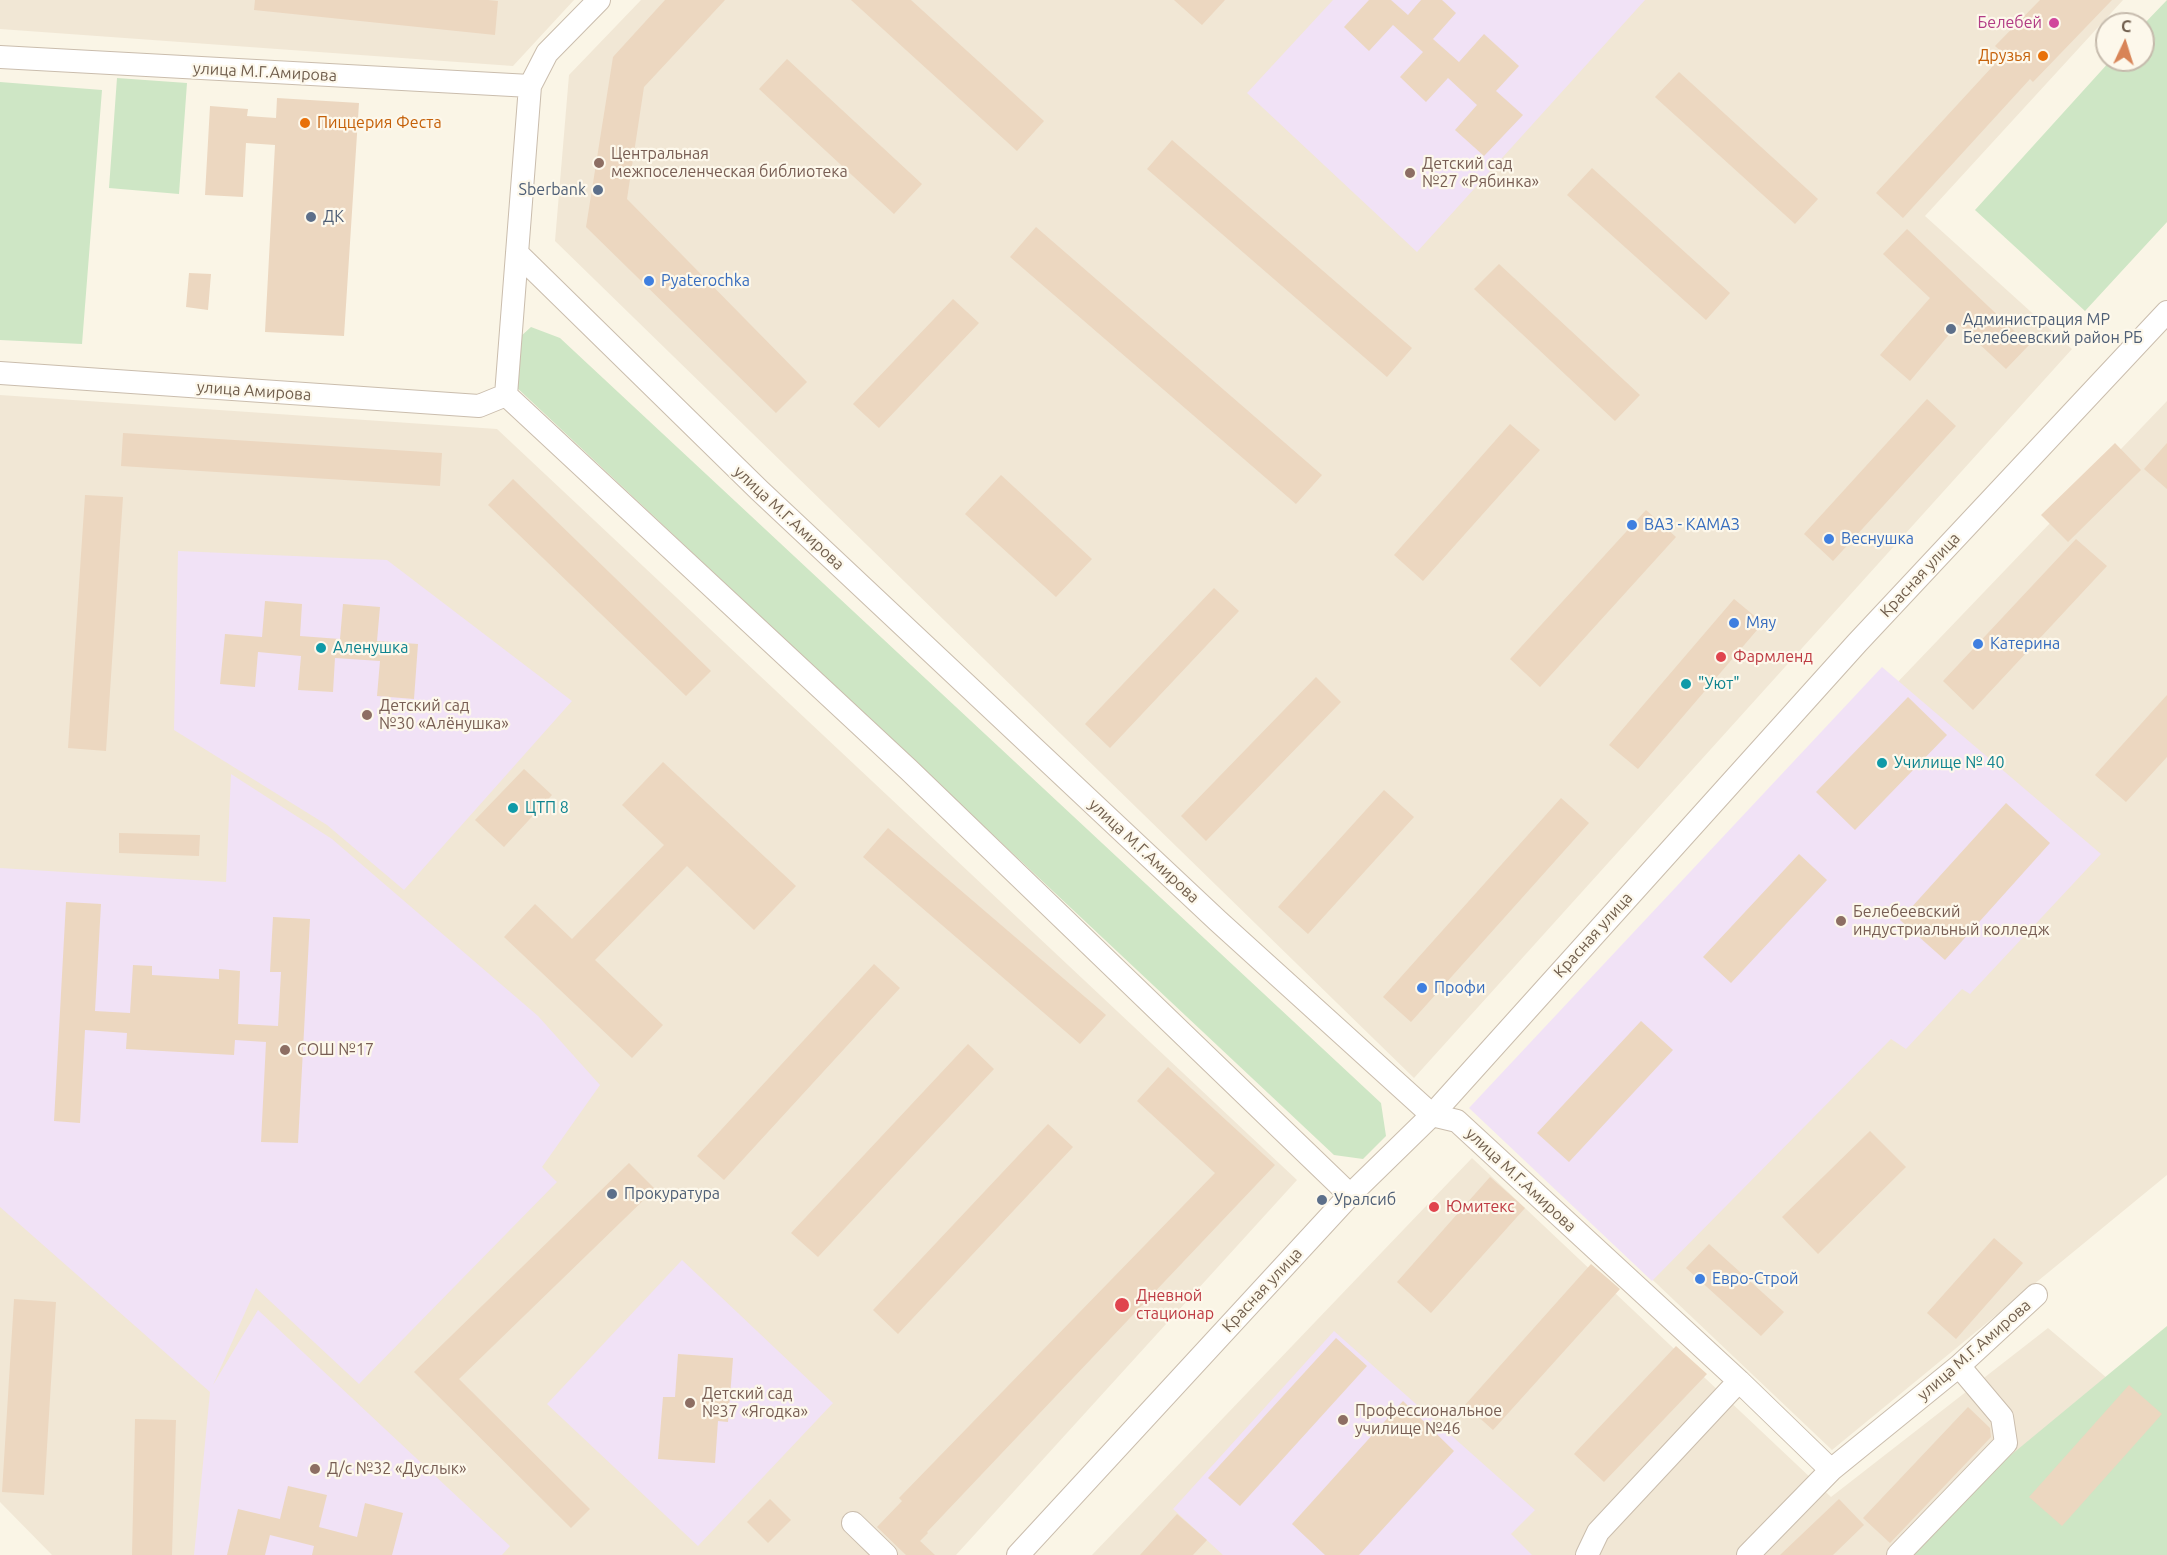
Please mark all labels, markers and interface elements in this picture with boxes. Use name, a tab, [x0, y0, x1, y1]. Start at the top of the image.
north arrow	[2095, 12, 2155, 72]
place label: Белебей	[1977, 13, 2042, 33]
marker: Белебей	[2047, 16, 2061, 30]
text: С	[2120, 17, 2132, 35]
place label: Друзья	[1978, 46, 2031, 66]
marker: Друзья	[2036, 49, 2050, 63]
street label: улица М.Г.Амирова	[193, 59, 337, 85]
place label: Пиццерия Феста	[317, 113, 442, 133]
marker: Пиццерия Феста	[298, 116, 312, 130]
place label: Центральная межпоселенческая библиотека	[611, 144, 848, 182]
place label: Детский сад №27 «Рябинка»	[1422, 154, 1539, 192]
marker: Центральная межпоселенческая библиотека	[592, 156, 606, 170]
marker: Детский сад №27 «Рябинка»	[1403, 166, 1417, 180]
place label: Sberbank	[519, 180, 586, 200]
marker: Sberbank	[591, 183, 605, 197]
place label: ДК	[323, 207, 344, 227]
marker: ДК	[304, 210, 318, 224]
place label: Pyaterochka	[661, 271, 750, 291]
marker: Pyaterochka	[642, 274, 656, 288]
place label: Администрация МР Белебеевский район РБ	[1963, 310, 2143, 348]
marker: Администрация МР Белебеевский район РБ	[1944, 322, 1958, 336]
street label: улица Амирова	[196, 377, 312, 405]
street label: улица М.Г.Амирова	[730, 462, 848, 574]
place label: ВАЗ - КАМАЗ	[1644, 515, 1740, 535]
marker: ВАЗ - КАМАЗ	[1625, 518, 1639, 532]
place label: Веснушка	[1841, 529, 1914, 549]
street label: Красная улица	[1876, 529, 1964, 621]
marker: Веснушка	[1822, 532, 1836, 546]
place label: Мяу	[1746, 613, 1776, 633]
marker: Мяу	[1727, 616, 1741, 630]
place label: Катерина	[1990, 634, 2060, 654]
marker: Катерина	[1971, 637, 1985, 651]
place label: Аленушка	[333, 638, 408, 658]
marker: Аленушка	[314, 641, 328, 655]
place label: Фармленд	[1733, 647, 1813, 667]
marker: Фармленд	[1714, 650, 1728, 664]
place label: "Уют"	[1698, 674, 1740, 694]
marker: "Уют"	[1679, 677, 1693, 691]
place label: Детский сад №30 «Алёнушка»	[379, 696, 509, 734]
marker: Детский сад №30 «Алёнушка»	[360, 708, 374, 722]
place label: Училище № 40	[1894, 753, 2005, 773]
marker: Училище № 40	[1875, 756, 1889, 770]
street label: улица М.Г.Амирова	[1085, 795, 1203, 907]
place label: ЦТП 8	[525, 798, 569, 818]
marker: ЦТП 8	[506, 801, 520, 815]
street label: Красная улица	[1550, 888, 1636, 982]
place label: Белебеевский индустриальный колледж	[1853, 902, 2050, 940]
marker: Белебеевский индустриальный колледж	[1834, 914, 1848, 928]
place label: Профи	[1434, 978, 1485, 998]
marker: Профи	[1415, 981, 1429, 995]
place label: СОШ №17	[297, 1040, 374, 1060]
marker: СОШ №17	[278, 1043, 292, 1057]
street label: улица М.Г.Амирова	[1462, 1124, 1580, 1236]
place label: Прокуратура	[624, 1184, 720, 1204]
marker: Прокуратура	[605, 1187, 619, 1201]
place label: Уралсиб	[1334, 1190, 1396, 1210]
marker: Уралсиб	[1315, 1193, 1329, 1207]
place label: Юмитекс	[1446, 1197, 1515, 1217]
marker: Юмитекс	[1427, 1200, 1441, 1214]
street label: Красная улица	[1218, 1244, 1306, 1336]
place label: Евро-Строй	[1712, 1269, 1798, 1289]
marker: Евро-Строй	[1693, 1272, 1707, 1286]
place label: Дневной стационар	[1136, 1286, 1214, 1324]
marker: Дневной стационар	[1113, 1296, 1131, 1314]
street label: улица М.Г.Амирова	[1913, 1296, 2035, 1404]
place label: Детский сад №37 «Ягодка»	[702, 1384, 808, 1422]
marker: Детский сад №37 «Ягодка»	[683, 1396, 697, 1410]
place label: Профессиональное училище №46	[1355, 1401, 1502, 1439]
marker: Профессиональное училище №46	[1336, 1413, 1350, 1427]
place label: Д/с №32 «Дуслык»	[327, 1459, 467, 1479]
marker: Д/с №32 «Дуслык»	[308, 1462, 322, 1476]

